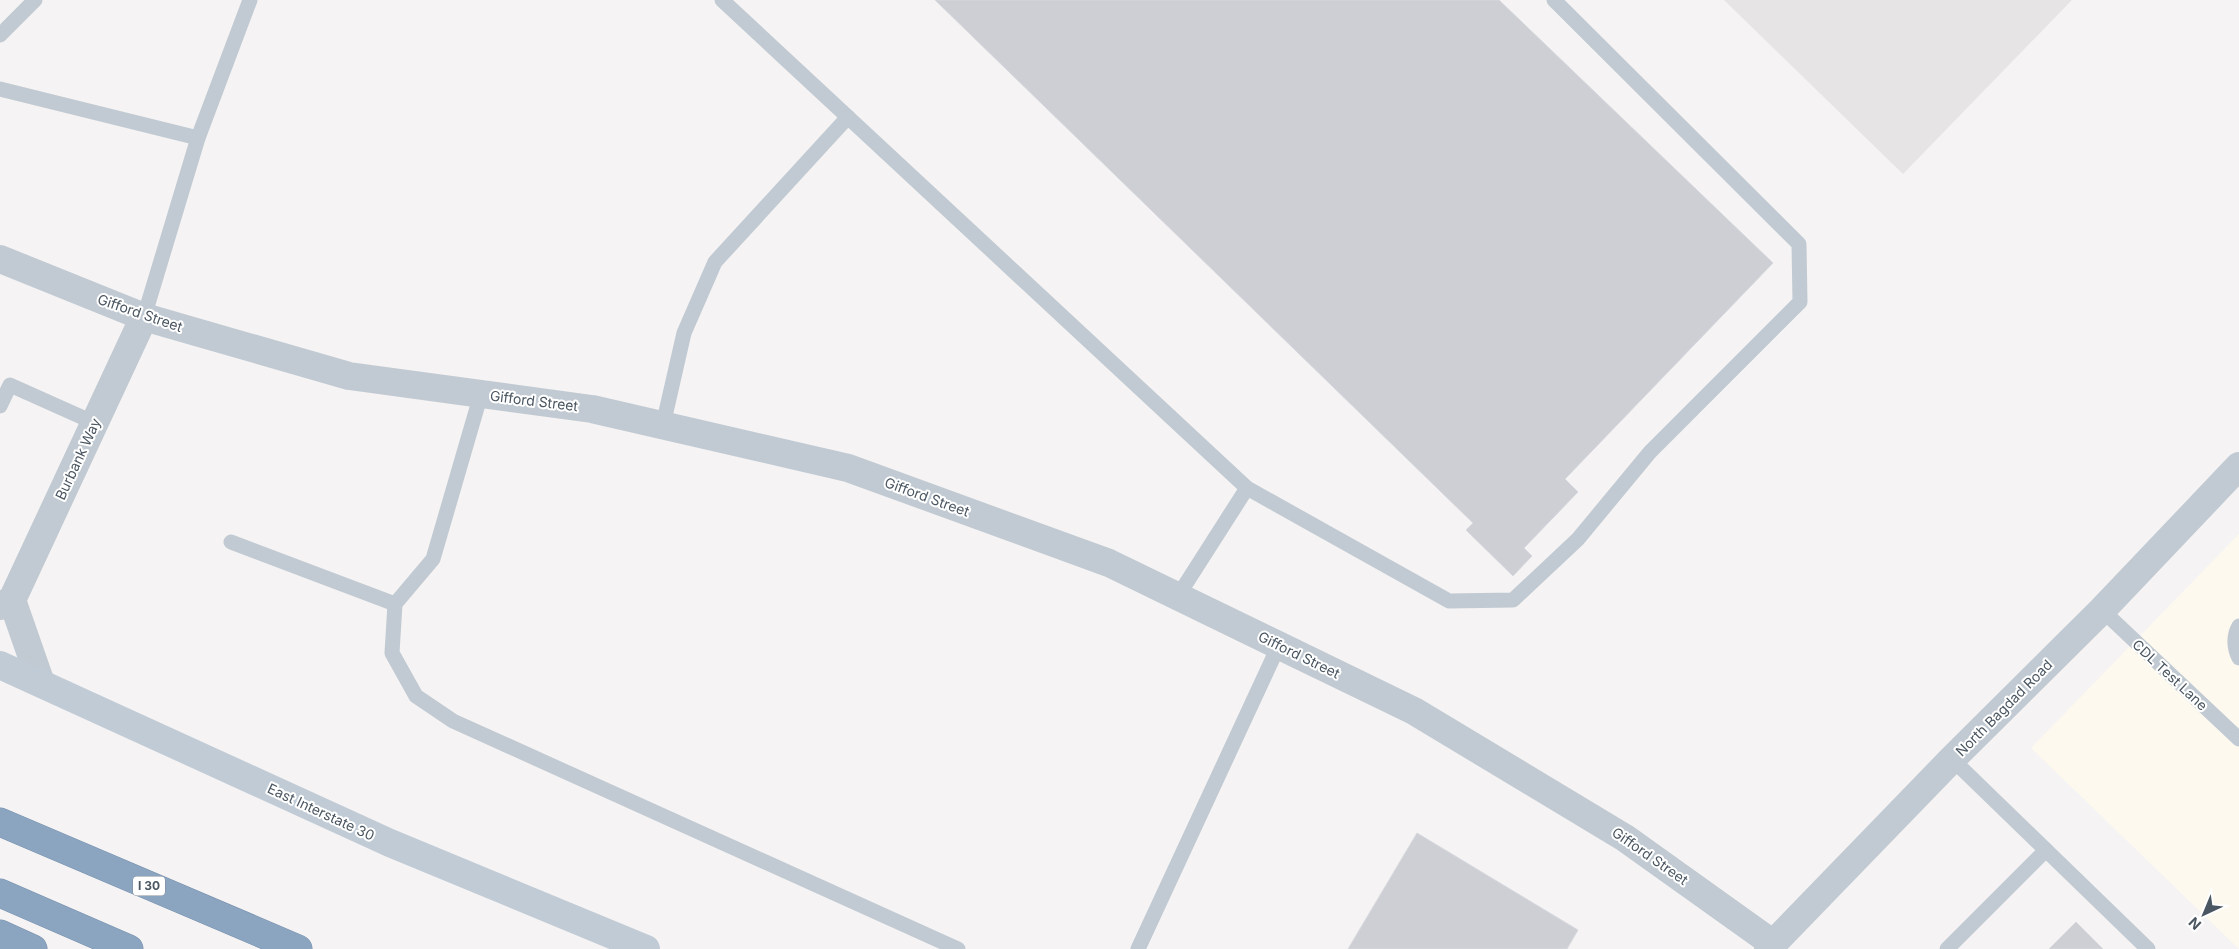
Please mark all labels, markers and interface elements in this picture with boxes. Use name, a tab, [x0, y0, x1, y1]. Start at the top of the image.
street label: Gifford Street	[95, 290, 185, 335]
street label: Gifford Street	[489, 387, 580, 414]
street label: Burbank Way	[51, 415, 104, 502]
street label: Gifford Street	[883, 473, 972, 520]
street label: Gifford Street	[1256, 627, 1343, 682]
street label: CDL Test Lane	[2129, 636, 2211, 714]
street label: North Bagdad Road	[1952, 656, 2055, 759]
street label: East Interstate 30	[265, 779, 377, 844]
street label: Gifford Street	[1609, 823, 1692, 888]
road number: I 30	[133, 876, 165, 896]
north arrow	[2179, 889, 2229, 939]
text: N	[2185, 914, 2204, 934]

